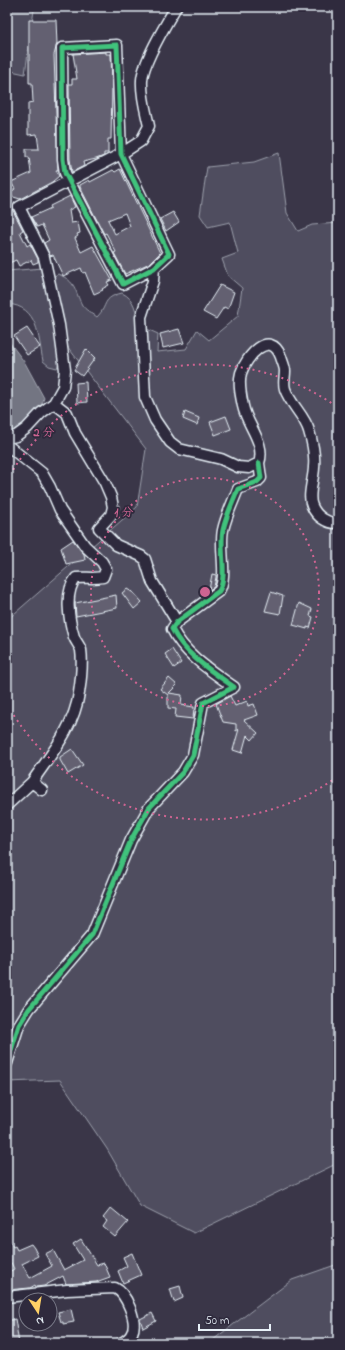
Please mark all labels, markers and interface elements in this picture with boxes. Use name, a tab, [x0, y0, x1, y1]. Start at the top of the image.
text: 2 分	[33, 424, 54, 442]
text: 1 分	[115, 504, 133, 522]
centre of rings	[198, 585, 212, 599]
north arrow	[18, 1292, 58, 1332]
scale bar	[199, 1306, 270, 1332]
text: N	[35, 1312, 45, 1329]
text: 50 m	[205, 1312, 229, 1330]

